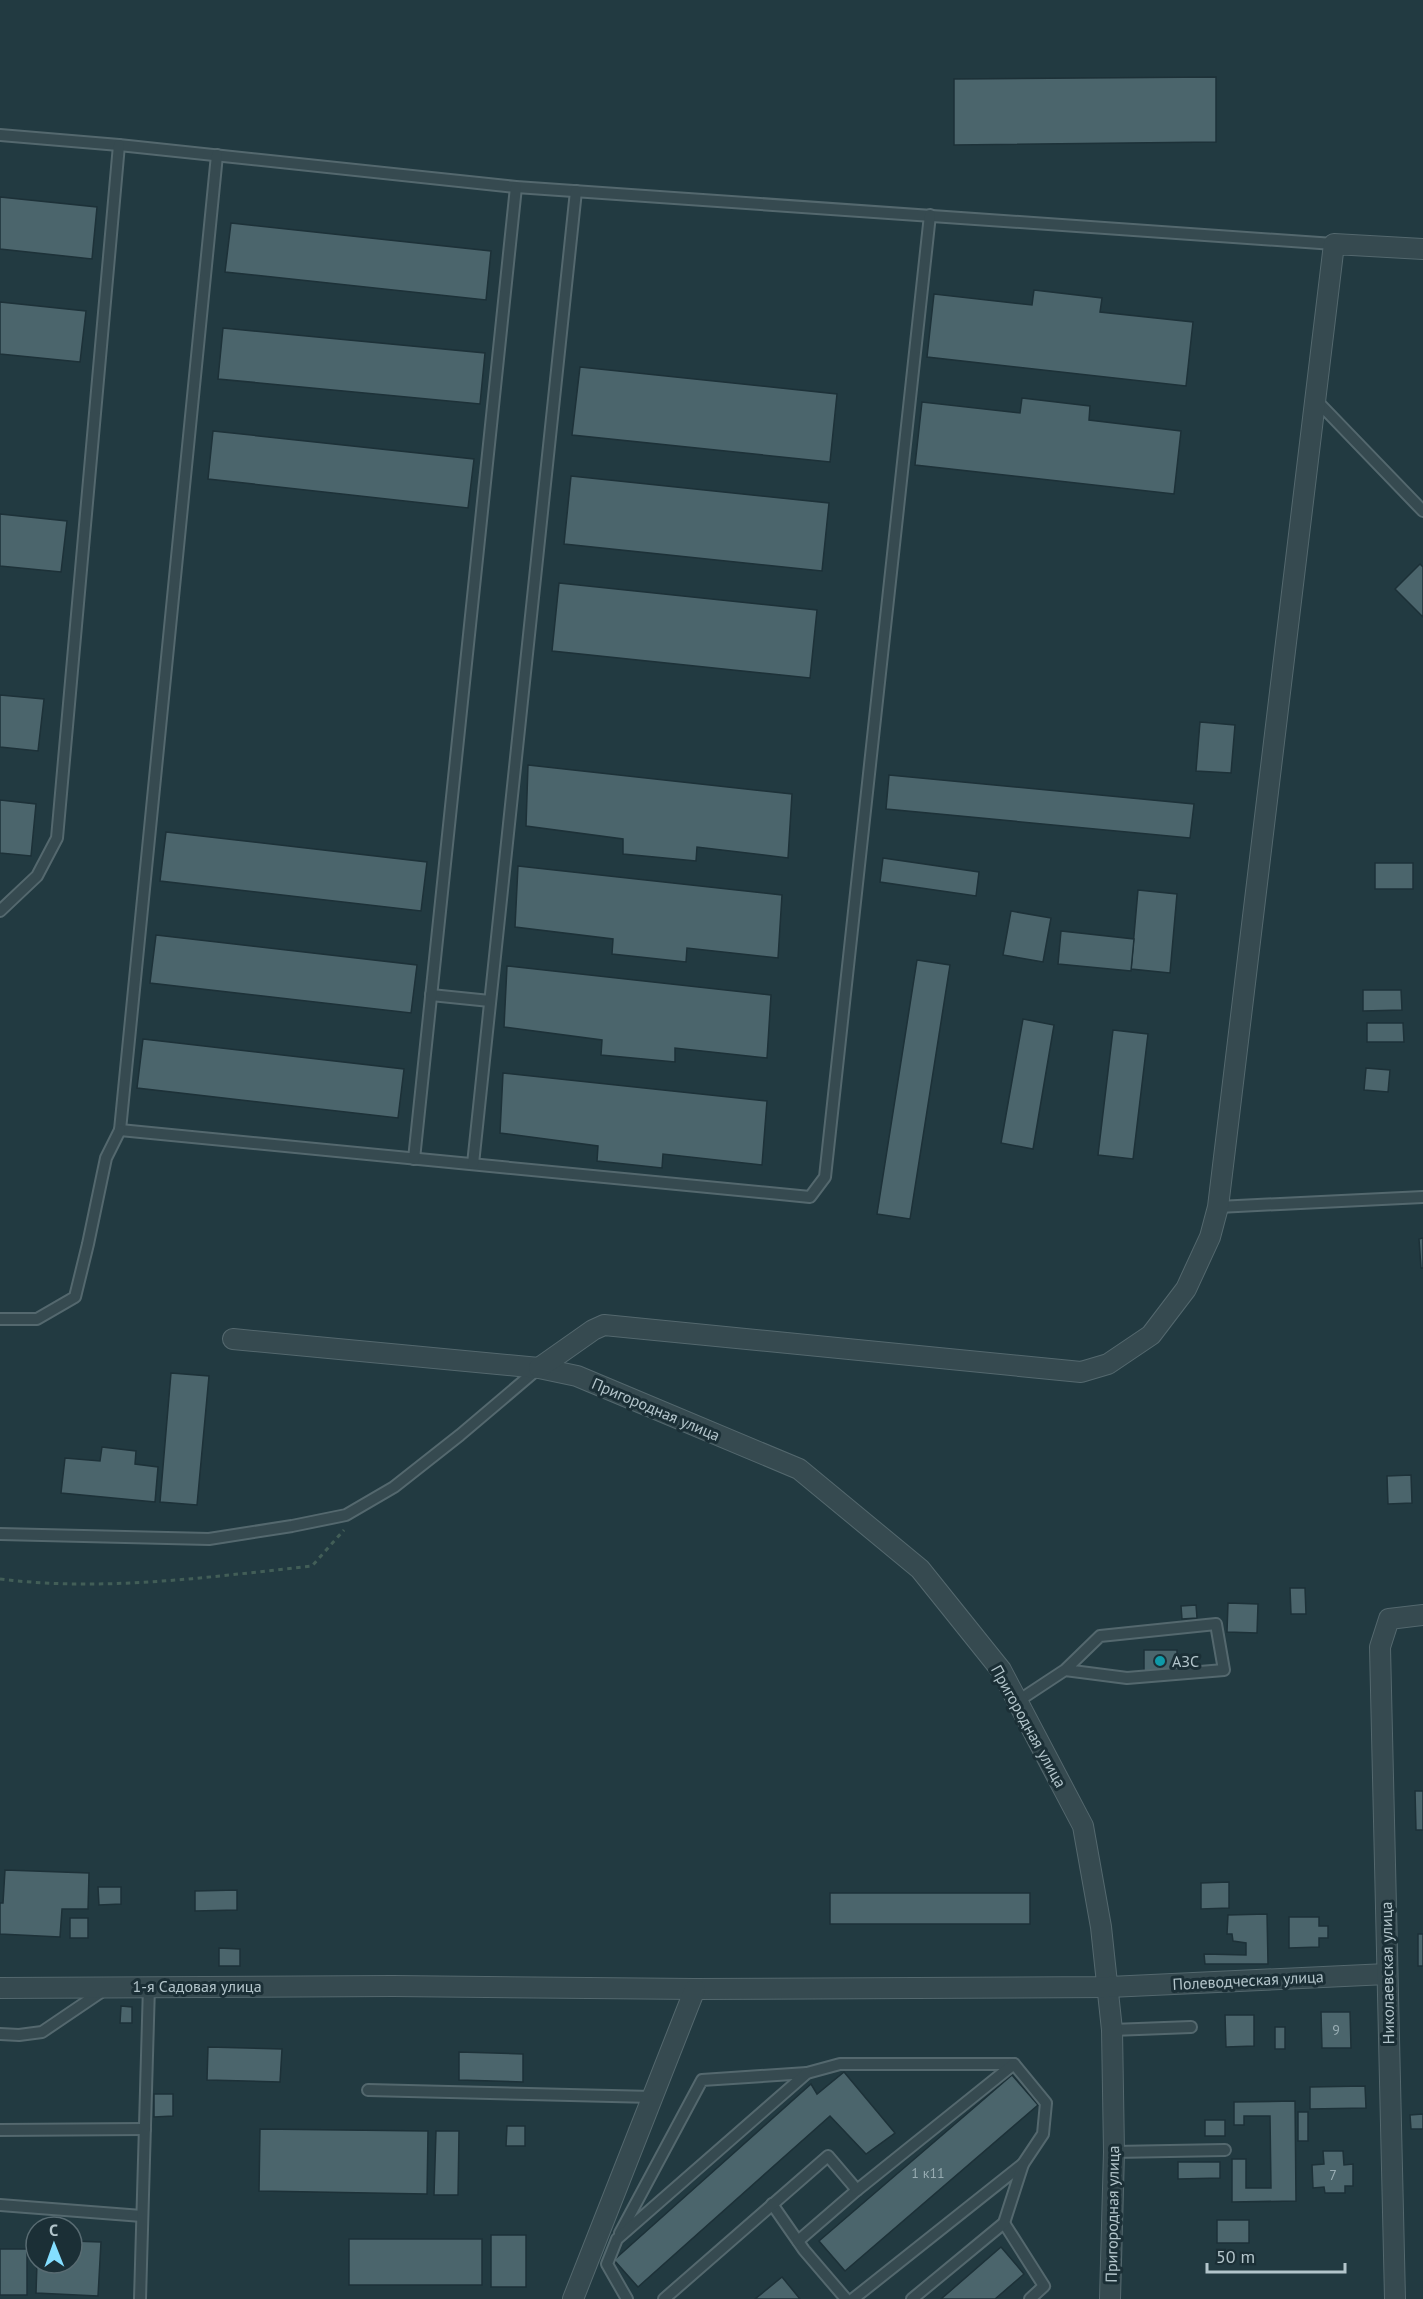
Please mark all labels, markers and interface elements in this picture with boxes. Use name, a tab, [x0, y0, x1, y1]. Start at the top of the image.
street label: Пригородная улица	[589, 1373, 723, 1445]
place label: АЗС	[1172, 1651, 1199, 1671]
marker: АЗС	[1153, 1654, 1167, 1668]
street label: Пригородная улица	[987, 1661, 1071, 1791]
street label: Николаевская улица	[1376, 1901, 1398, 2045]
street label: Полеводческая улица	[1172, 1966, 1324, 1994]
street label: 1-я Садовая улица	[132, 1976, 262, 1996]
house number: 9	[1332, 2021, 1340, 2039]
street label: Пригородная улица	[1101, 2145, 1123, 2283]
house number: 1 к11	[911, 2164, 945, 2182]
house number: 7	[1329, 2166, 1337, 2184]
north arrow	[24, 2215, 84, 2275]
text: С	[49, 2220, 58, 2240]
scale bar	[1207, 2236, 1345, 2274]
text: 50 m	[1216, 2245, 1255, 2268]

